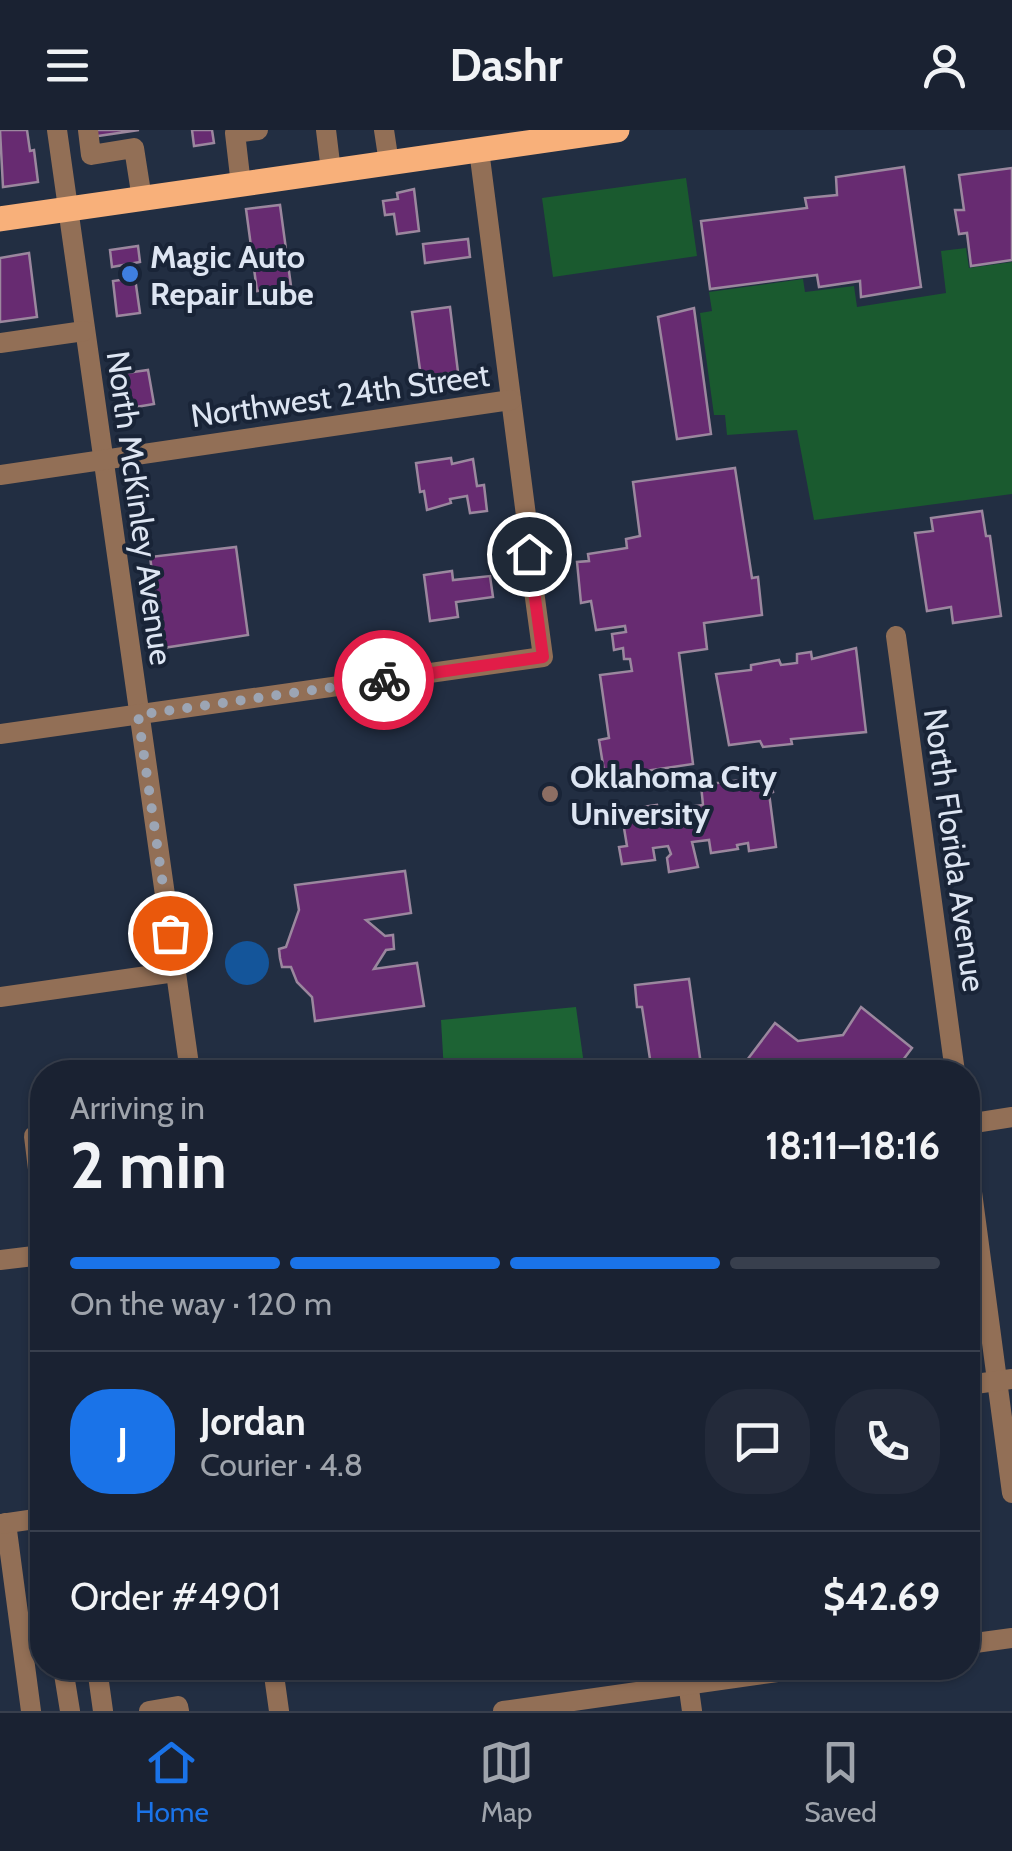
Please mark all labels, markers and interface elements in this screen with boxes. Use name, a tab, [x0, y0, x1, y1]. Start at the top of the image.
icon: menu	[40, 38, 95, 93]
text: Dashr	[449, 38, 563, 92]
icon: person	[917, 38, 972, 93]
place label: Magic Auto Repair Lube	[150, 237, 314, 313]
marker: Magic Auto Repair Lube	[119, 263, 141, 285]
street label: North McKinley Avenue	[99, 348, 181, 668]
street label: Northwest 24th Street	[188, 355, 492, 435]
pin	[487, 512, 572, 597]
icon: home	[502, 527, 557, 582]
courier	[334, 630, 434, 730]
icon: bike	[357, 653, 412, 708]
street label: North Florida Avenue	[916, 706, 994, 994]
place label: Oklahoma City University	[570, 757, 778, 833]
marker: Oklahoma City University	[539, 783, 561, 805]
pin	[128, 891, 213, 976]
icon: bag	[143, 906, 198, 961]
text: Arriving in	[70, 1088, 205, 1127]
text: 18:11–18:16	[765, 1122, 940, 1169]
text: 2 min	[70, 1125, 227, 1204]
text: On the way · 120 m	[70, 1284, 332, 1323]
button: chat	[705, 1389, 810, 1494]
button: phone	[835, 1389, 940, 1494]
text: Jordan	[200, 1398, 306, 1445]
text: J	[117, 1418, 128, 1465]
text: Courier · 4.8	[200, 1445, 363, 1484]
text: Order #4901	[70, 1573, 281, 1620]
text: $42.69	[823, 1573, 940, 1620]
tab: Home	[135, 1735, 209, 1829]
tab: Map	[479, 1735, 534, 1829]
tab: Saved	[804, 1735, 877, 1829]

